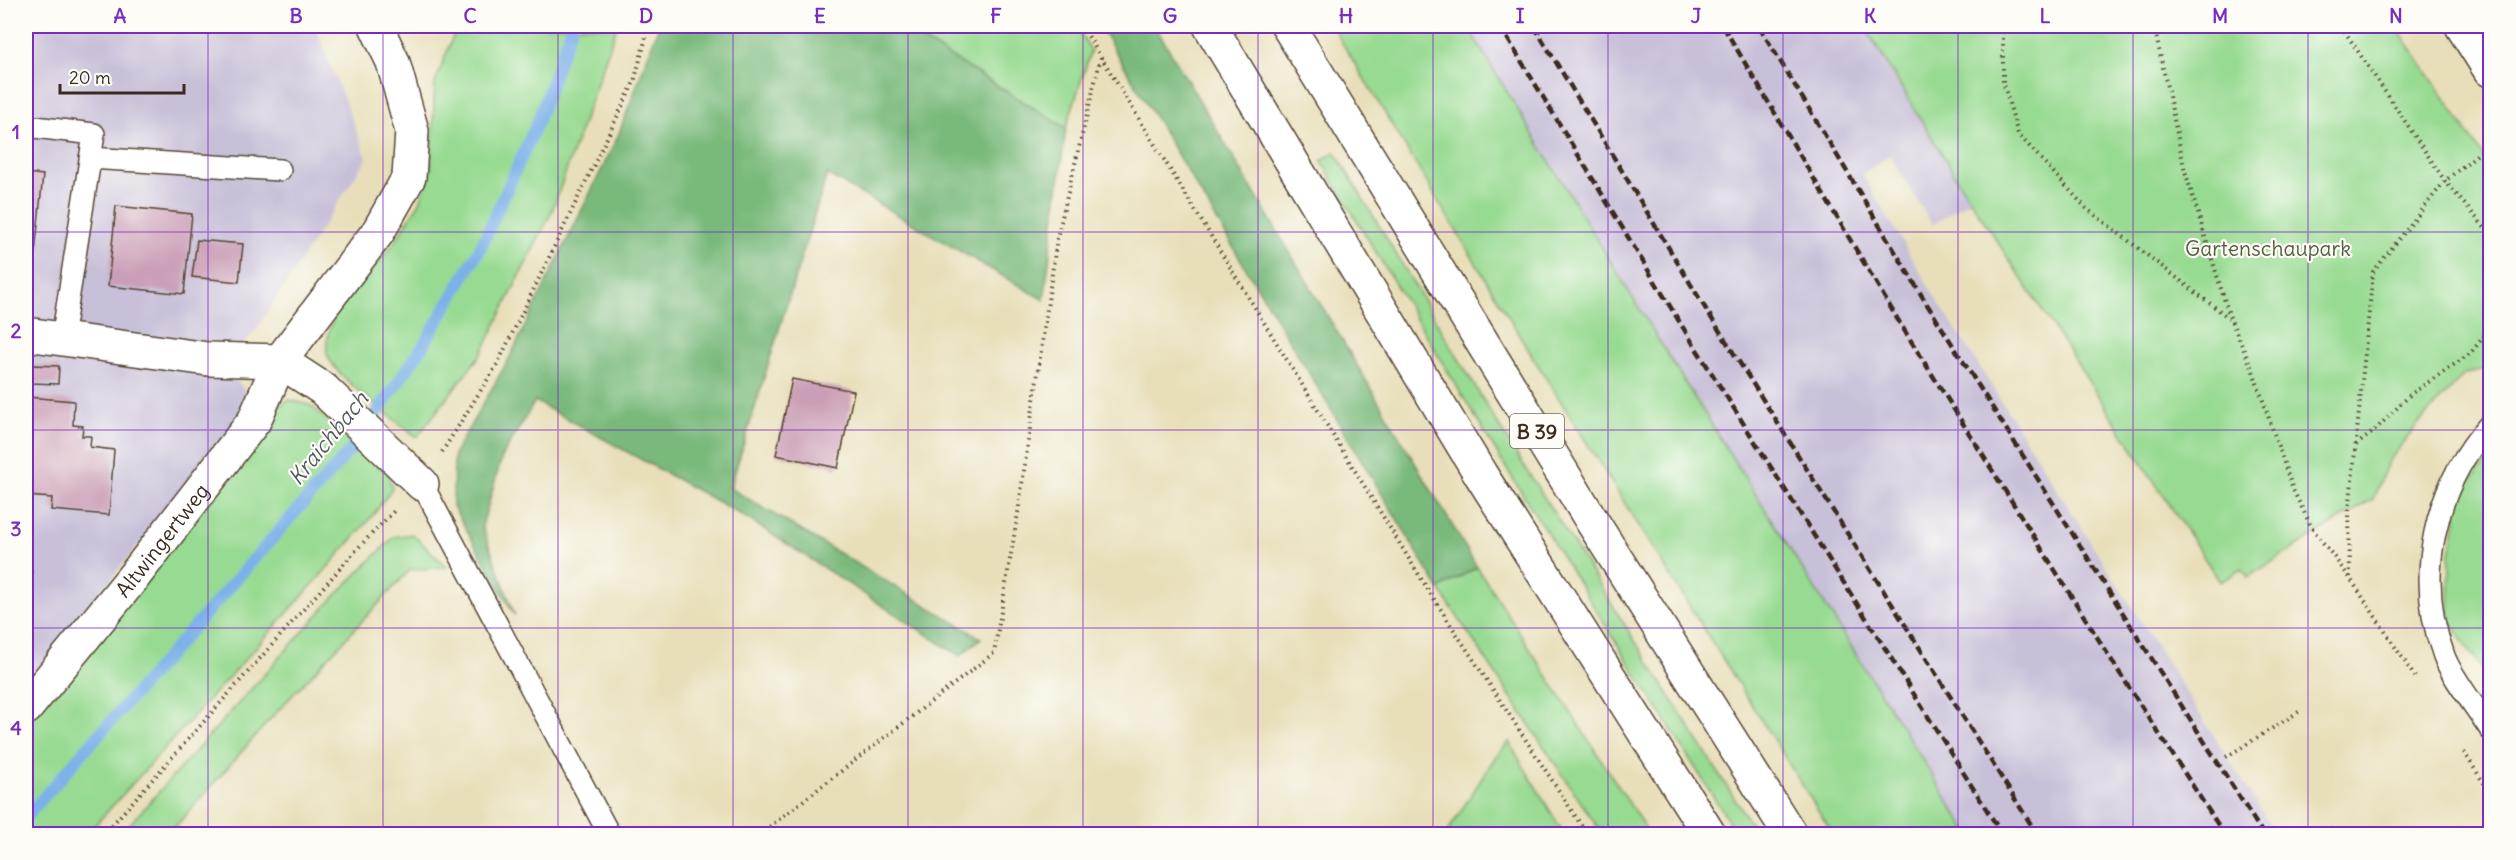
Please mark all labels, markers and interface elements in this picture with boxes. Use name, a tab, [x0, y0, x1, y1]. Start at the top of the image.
text: A	[114, 3, 127, 28]
text: B	[289, 3, 303, 28]
text: C	[463, 3, 477, 28]
text: D	[639, 3, 653, 28]
text: E	[814, 3, 826, 28]
text: F	[990, 3, 1002, 28]
text: G	[1163, 3, 1177, 28]
text: H	[1339, 3, 1353, 28]
text: I	[1516, 3, 1525, 28]
text: J	[1691, 3, 1702, 28]
text: K	[1864, 3, 1877, 28]
text: L	[2040, 3, 2051, 28]
text: M	[2212, 3, 2228, 28]
text: N	[2389, 3, 2403, 28]
scale bar	[60, 57, 184, 95]
text: 20 m	[69, 66, 111, 89]
text: 1	[12, 119, 20, 144]
park label: Gartenschaupark	[2185, 235, 2351, 262]
text: 2	[11, 318, 22, 343]
water label: Kraichbach	[282, 385, 375, 490]
road number: B 39	[1510, 414, 1564, 448]
street label: Altwingertweg	[109, 478, 214, 602]
text: 3	[10, 516, 22, 541]
text: 4	[10, 715, 22, 740]

